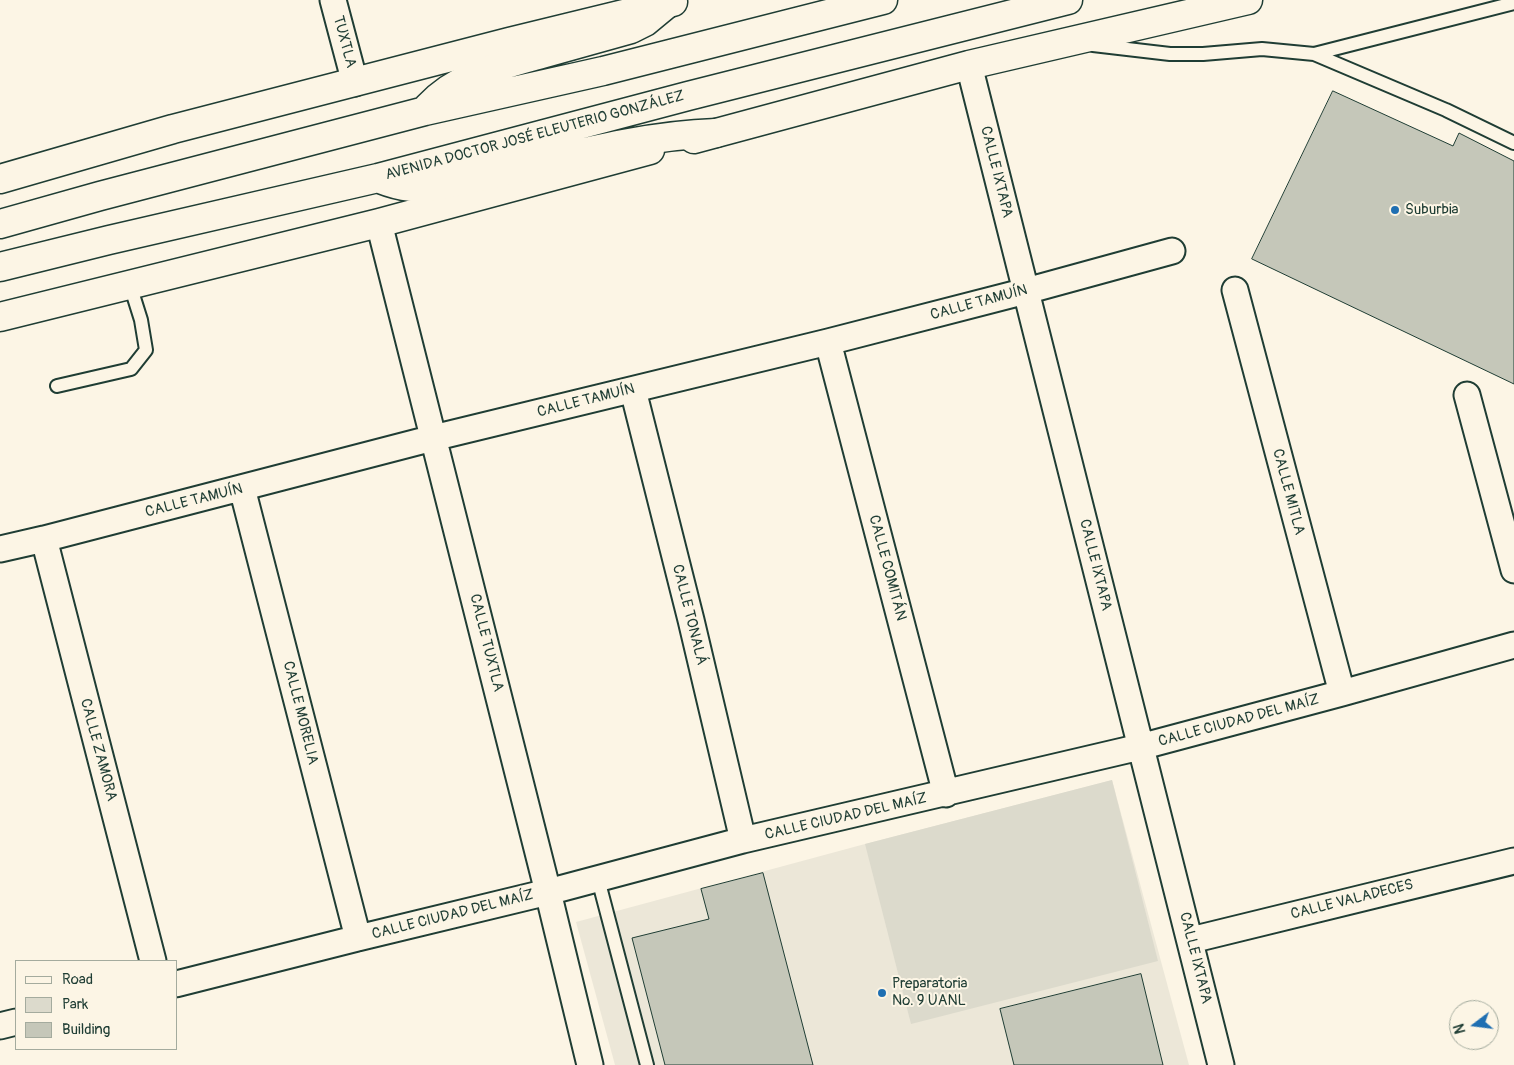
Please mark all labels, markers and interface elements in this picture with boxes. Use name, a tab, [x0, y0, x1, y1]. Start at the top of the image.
street label: TUXTLA	[328, 14, 360, 70]
street label: AVENIDA DOCTOR JOSÉ ELEUTERIO GONZÁLEZ	[383, 87, 687, 185]
street label: CALLE IXTAPA	[976, 124, 1016, 220]
place label: Suburbia	[1405, 201, 1459, 219]
marker: Suburbia	[1389, 204, 1401, 216]
street label: CALLE TAMUÍN	[929, 281, 1029, 325]
street label: CALLE TAMUÍN	[535, 380, 637, 422]
street label: CALLE MITLA	[1268, 447, 1308, 537]
street label: CALLE TAMUÍN	[143, 480, 245, 522]
street label: CALLE COMITÁN	[864, 513, 910, 623]
street label: CALLE IXTAPA	[1075, 517, 1115, 613]
street label: CALLE TONALÁ	[668, 563, 710, 667]
street label: CALLE TUXTLA	[465, 592, 507, 694]
street label: CALLE MORELIA	[278, 659, 322, 767]
street label: CALLE CIUDAD DEL MAÍZ	[1156, 691, 1322, 751]
street label: CALLE ZAMORA	[76, 697, 120, 803]
street label: CALLE CIUDAD DEL MAÍZ	[763, 790, 929, 844]
street label: CALLE VALADECES	[1289, 876, 1415, 924]
street label: CALLE CIUDAD DEL MAÍZ	[370, 886, 536, 944]
street label: CALLE IXTAPA	[1175, 910, 1215, 1006]
legend	[15, 960, 178, 1050]
text: Road	[62, 970, 93, 989]
place label: Preparatoria No. 9 UANL	[892, 975, 967, 1010]
marker: Preparatoria No. 9 UANL	[876, 987, 888, 999]
text: Park	[62, 995, 88, 1014]
north arrow	[1449, 1000, 1499, 1050]
text: Building	[62, 1020, 110, 1039]
text: N	[1451, 1022, 1469, 1036]

